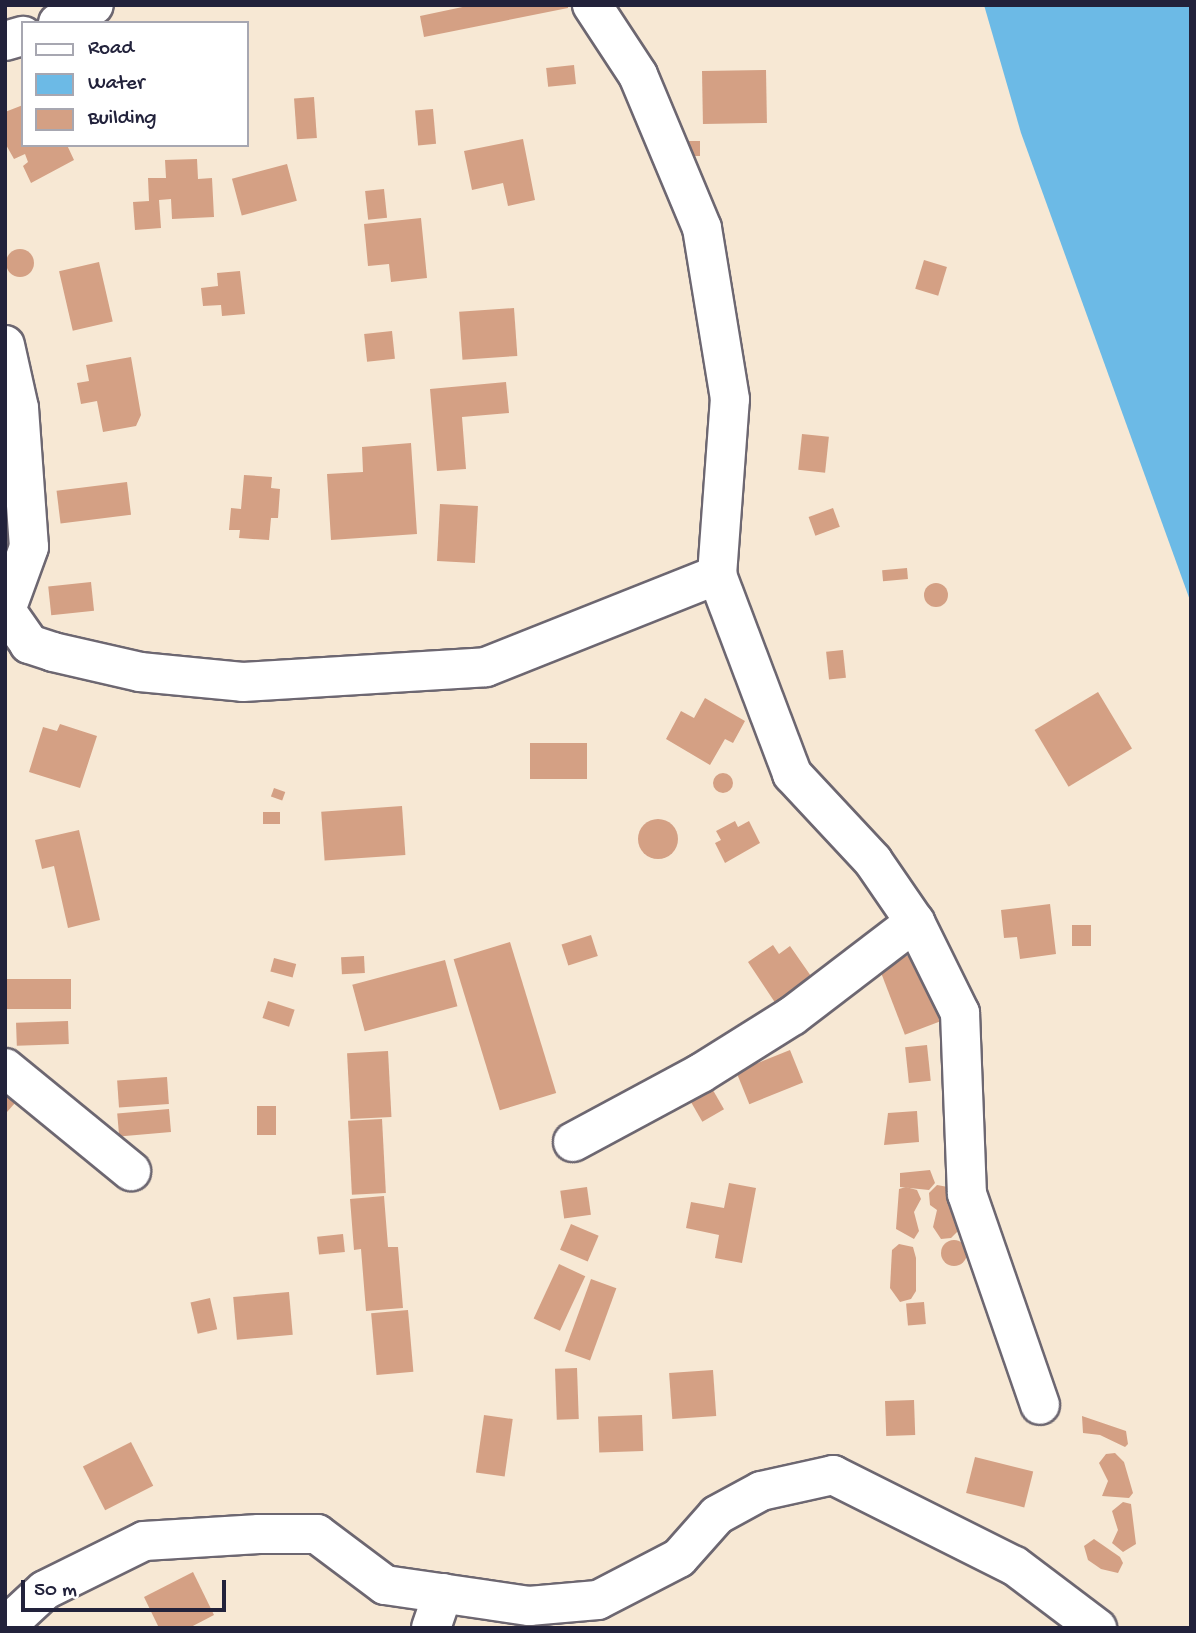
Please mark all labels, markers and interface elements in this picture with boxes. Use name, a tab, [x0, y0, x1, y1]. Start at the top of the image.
legend	[21, 21, 248, 147]
text: Road	[88, 37, 134, 62]
text: Water	[88, 72, 144, 97]
text: Building	[88, 107, 157, 132]
scale bar	[24, 1566, 229, 1610]
text: 50 m	[34, 1579, 77, 1604]

